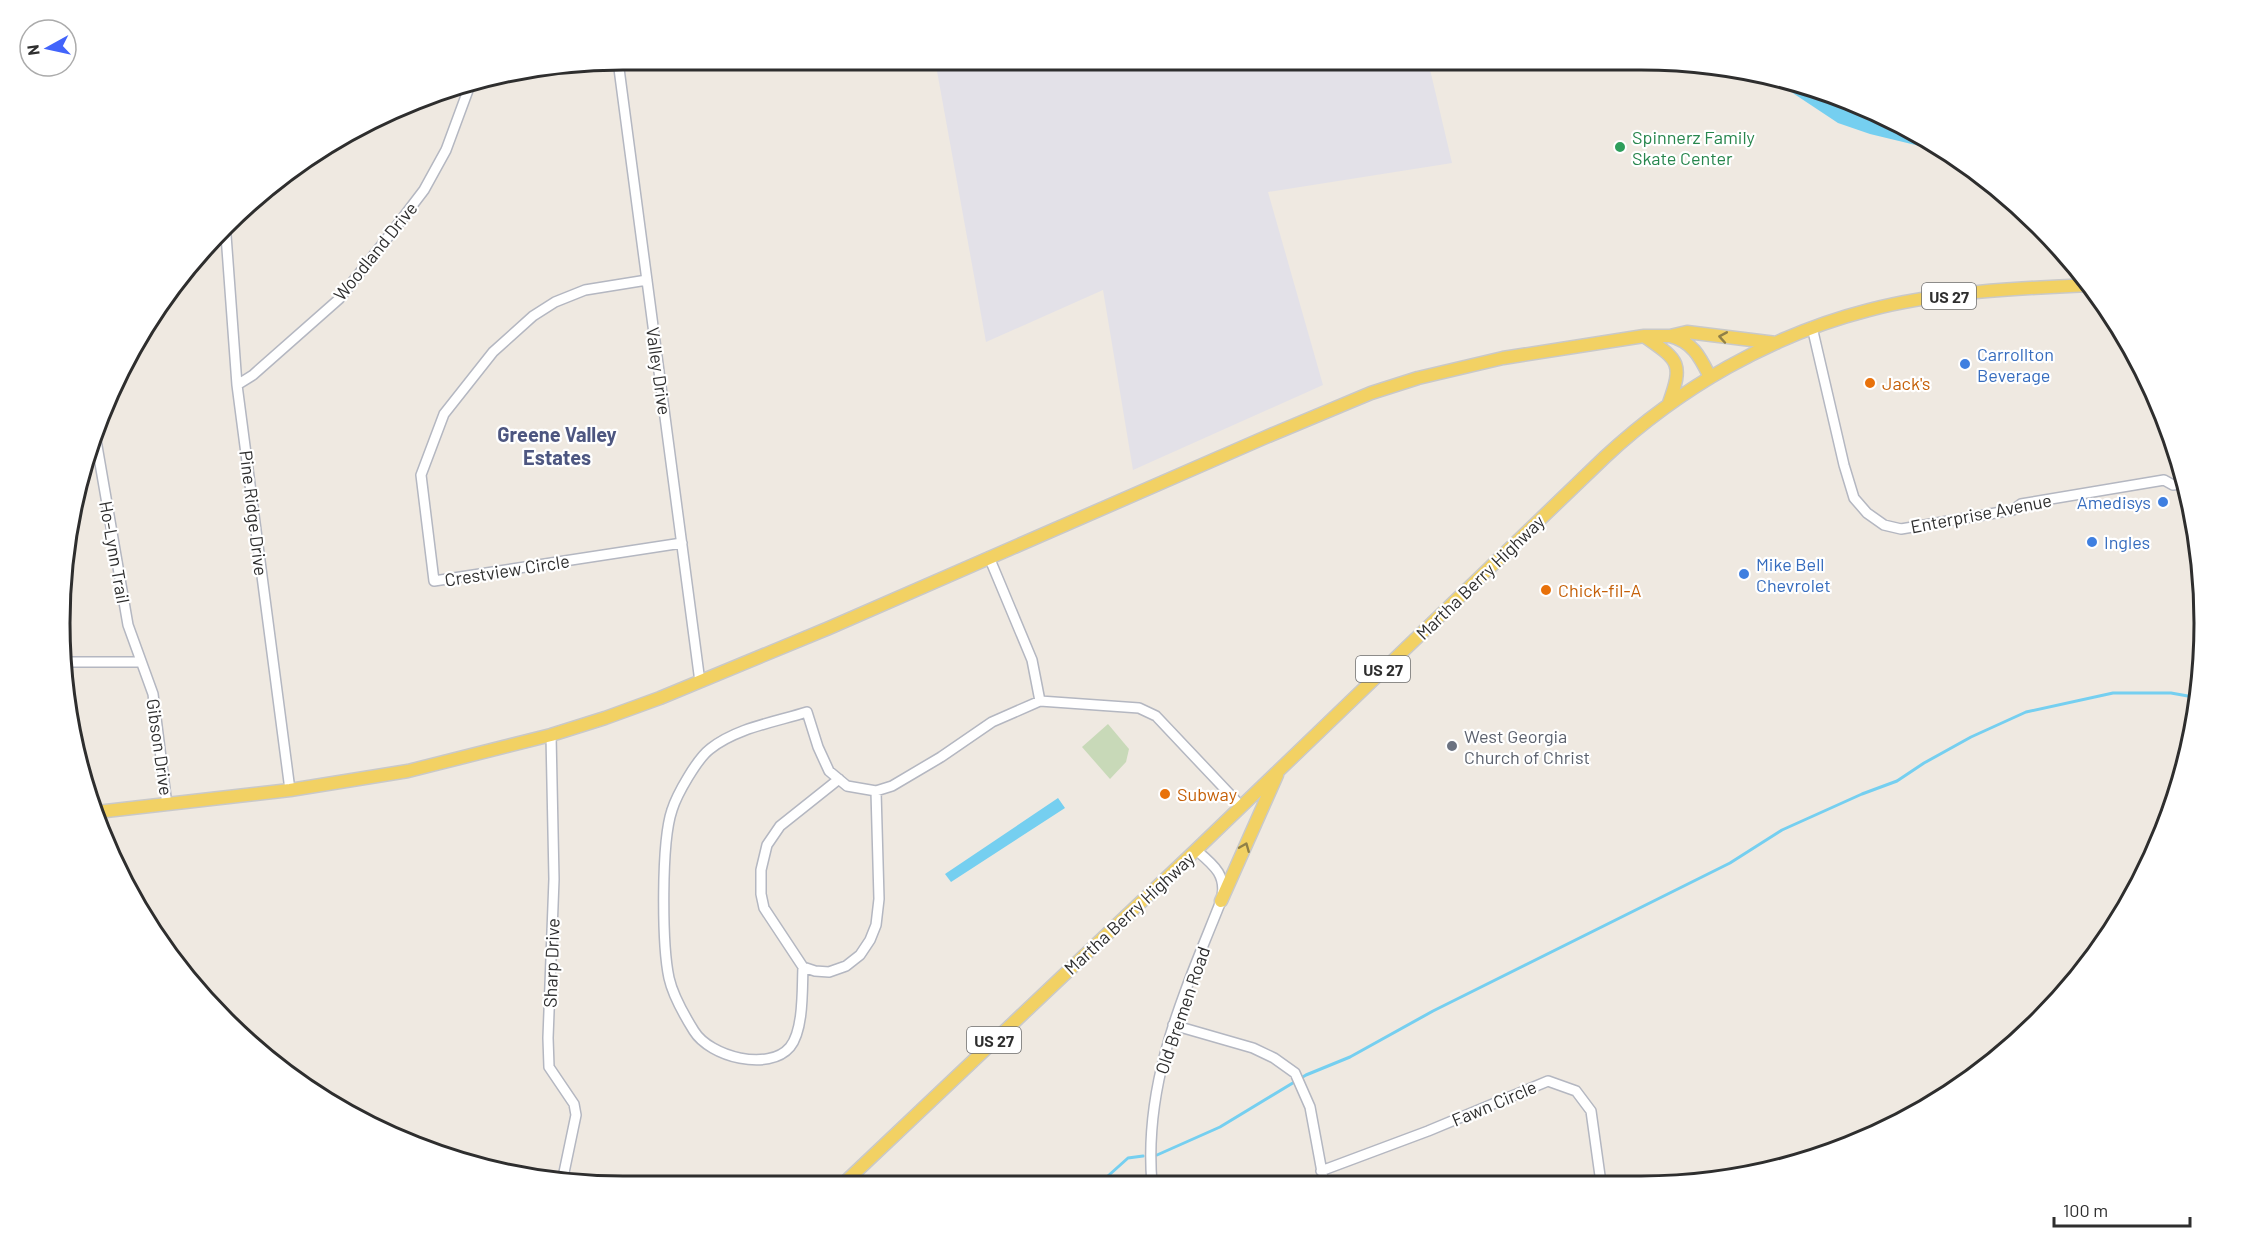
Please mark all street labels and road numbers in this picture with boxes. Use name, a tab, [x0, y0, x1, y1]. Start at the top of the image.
street label: Woodland Drive	[328, 197, 422, 305]
road number: US 27	[1922, 283, 1976, 309]
street label: Valley Drive	[642, 326, 676, 416]
street label: Pine Ridge Drive	[235, 449, 273, 577]
street label: Enterprise Avenue	[1909, 489, 2053, 537]
street label: Ho-Lynn Trail	[95, 499, 135, 605]
street label: Martha Berry Highway	[1411, 510, 1549, 644]
street label: Crestview Circle	[443, 549, 571, 591]
road number: US 27	[1356, 656, 1410, 682]
street label: Gibson Drive	[142, 697, 178, 797]
street label: Martha Berry Highway	[1059, 847, 1199, 979]
street label: Sharp Drive	[538, 918, 564, 1008]
street label: Old Bremen Road	[1150, 943, 1214, 1077]
road number: US 27	[967, 1027, 1021, 1053]
street label: Fawn Circle	[1448, 1075, 1540, 1131]

